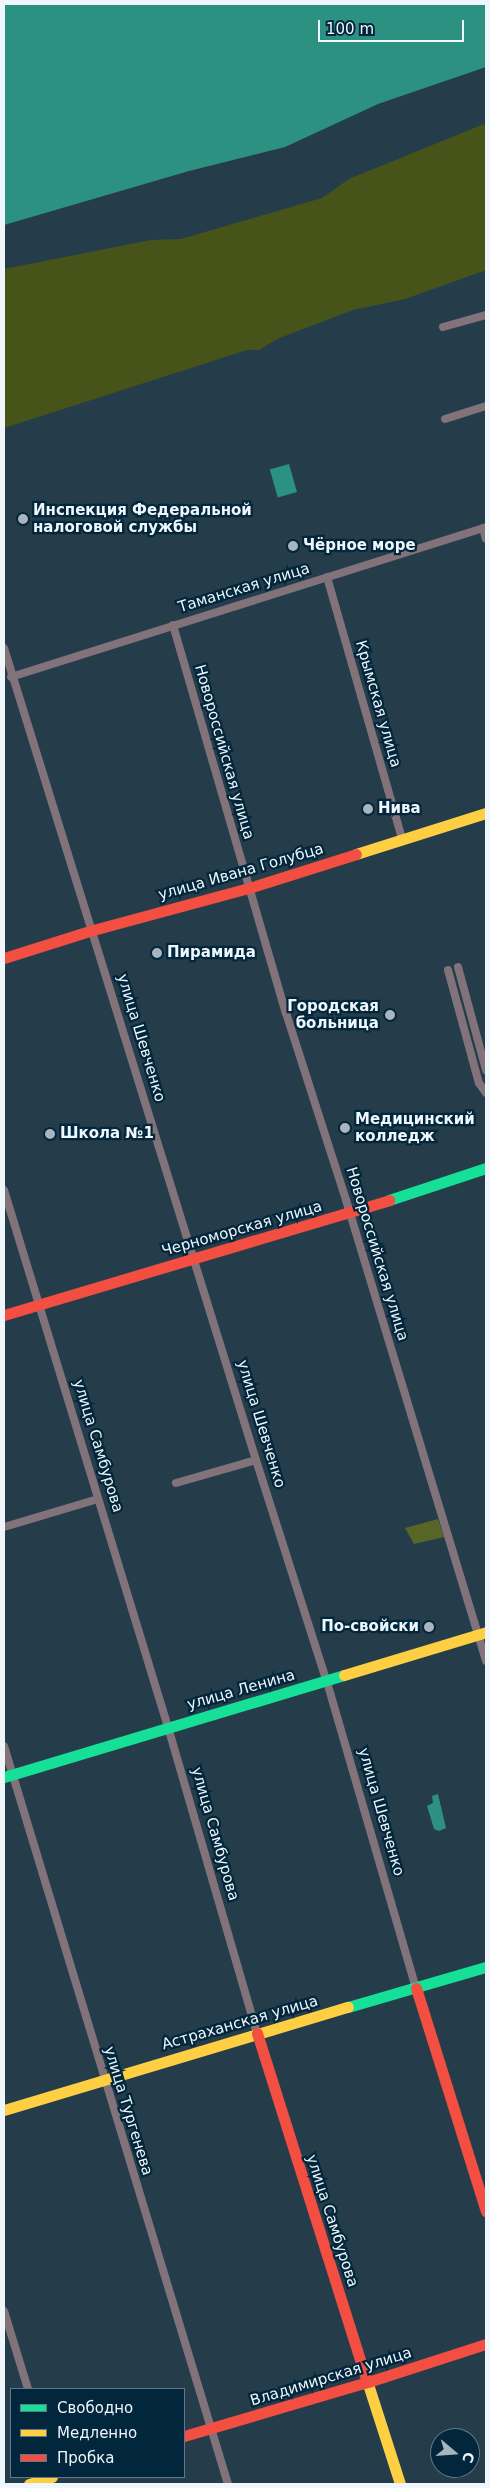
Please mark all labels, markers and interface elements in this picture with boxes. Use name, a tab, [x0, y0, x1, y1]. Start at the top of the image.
scale bar	[320, 10, 466, 42]
text: 100 m	[326, 20, 374, 38]
place label: Инспекция Федеральной налоговой службы	[33, 501, 252, 536]
marker: Инспекция Федеральной налоговой службы	[17, 513, 29, 525]
place label: Чёрное море	[303, 537, 416, 555]
marker: Чёрное море	[287, 540, 299, 552]
street label: Таманская улица	[176, 559, 312, 617]
street label: Крымская улица	[351, 638, 405, 770]
street label: Новороссийская улица	[190, 662, 258, 842]
place label: Нива	[378, 800, 421, 818]
marker: Нива	[362, 803, 374, 815]
street label: улица Ивана Голубца	[156, 840, 326, 904]
place label: Пирамида	[167, 944, 256, 962]
marker: Пирамида	[151, 947, 163, 959]
street label: улица Шевченко	[113, 972, 169, 1104]
place label: Городская больница	[287, 997, 379, 1032]
marker: Городская больница	[383, 1008, 397, 1022]
place label: Медицинский колледж	[355, 1110, 475, 1145]
marker: Медицинский колледж	[339, 1122, 351, 1134]
place label: Школа №1	[60, 1125, 154, 1143]
marker: Школа №1	[44, 1128, 56, 1140]
street label: Новороссийская улица	[342, 1165, 412, 1343]
street label: Черноморская улица	[160, 1197, 324, 1261]
street label: улица Шевченко	[233, 1358, 289, 1490]
street label: улица Самбурова	[69, 1377, 127, 1515]
place label: По-свойски	[321, 1618, 419, 1636]
marker: По-свойски	[423, 1621, 435, 1633]
street label: улица Ленина	[185, 1666, 297, 1714]
street label: улица Шевченко	[354, 1746, 408, 1878]
street label: улица Самбурова	[187, 1765, 243, 1903]
street label: Астраханская улица	[160, 1992, 320, 2054]
street label: улица Тургенева	[100, 2044, 156, 2178]
street label: улица Самбурова	[302, 2152, 362, 2290]
street label: Владимирская улица	[248, 2344, 414, 2410]
legend	[10, 2388, 185, 2478]
text: Свободно	[57, 2399, 133, 2417]
text: Медленно	[57, 2424, 137, 2442]
north arrow	[430, 2428, 480, 2478]
text: Пробка	[57, 2449, 114, 2467]
text: С	[459, 2450, 478, 2465]

